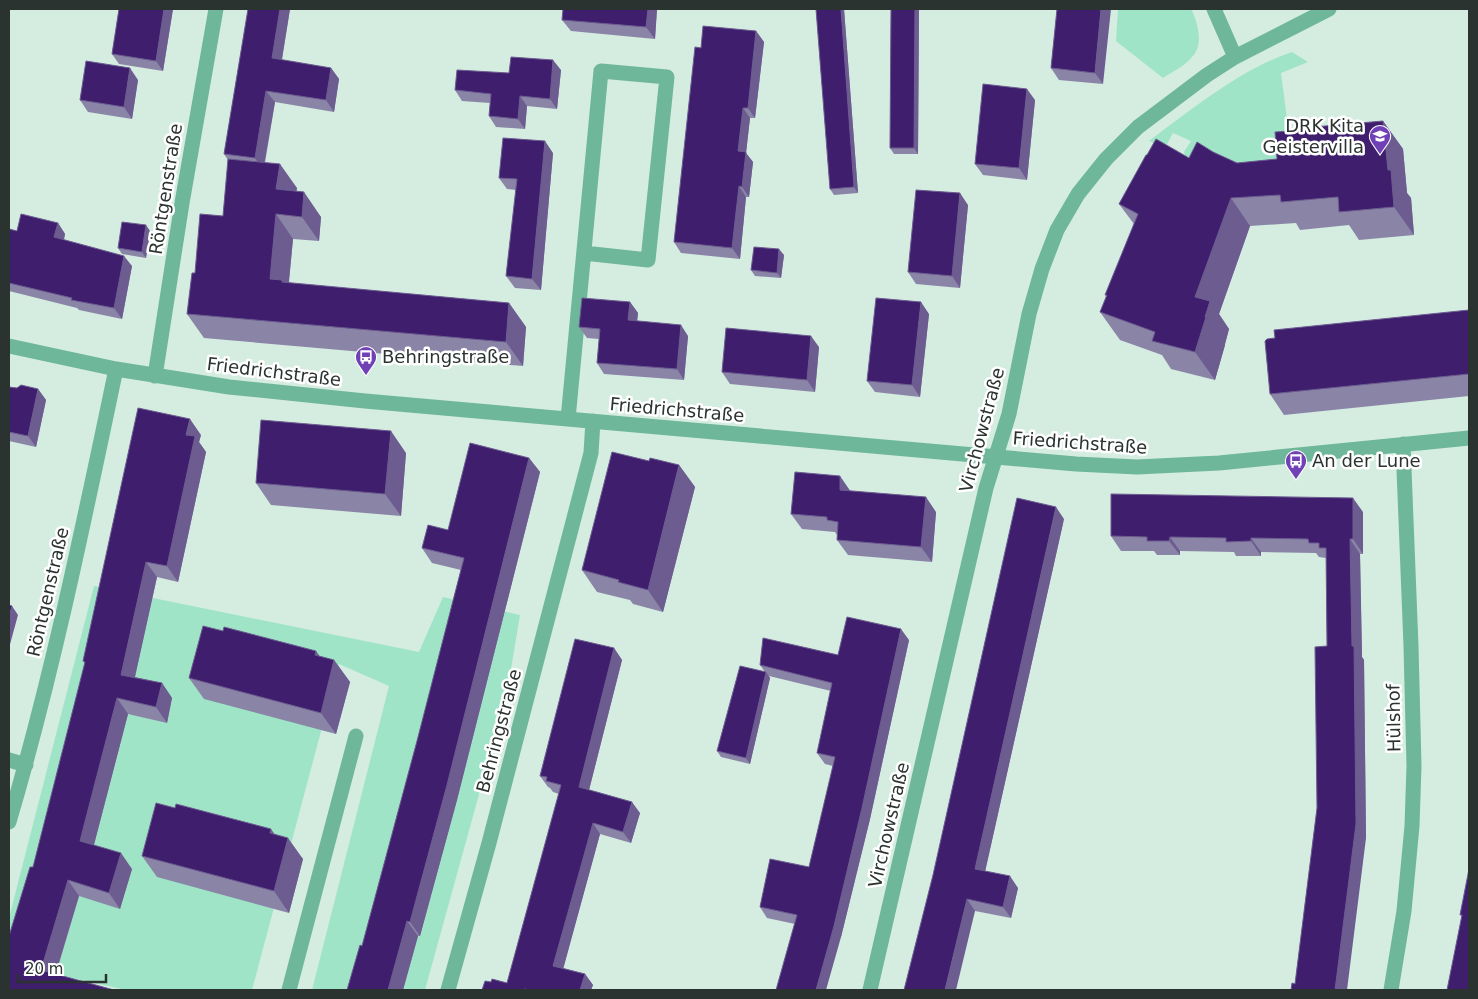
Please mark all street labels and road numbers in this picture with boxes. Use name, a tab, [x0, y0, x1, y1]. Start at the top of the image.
street label: Röntgenstraße	[145, 122, 186, 256]
street label: Friedrichstraße	[206, 353, 342, 390]
street label: Virchowstraße	[955, 365, 1008, 495]
street label: Friedrichstraße	[609, 393, 745, 426]
street label: Friedrichstraße	[1012, 427, 1148, 458]
street label: Röntgenstraße	[22, 525, 73, 659]
street label: Behringstraße	[472, 667, 525, 795]
street label: Hülshof	[1382, 683, 1405, 752]
street label: Virchowstraße	[864, 760, 913, 890]

